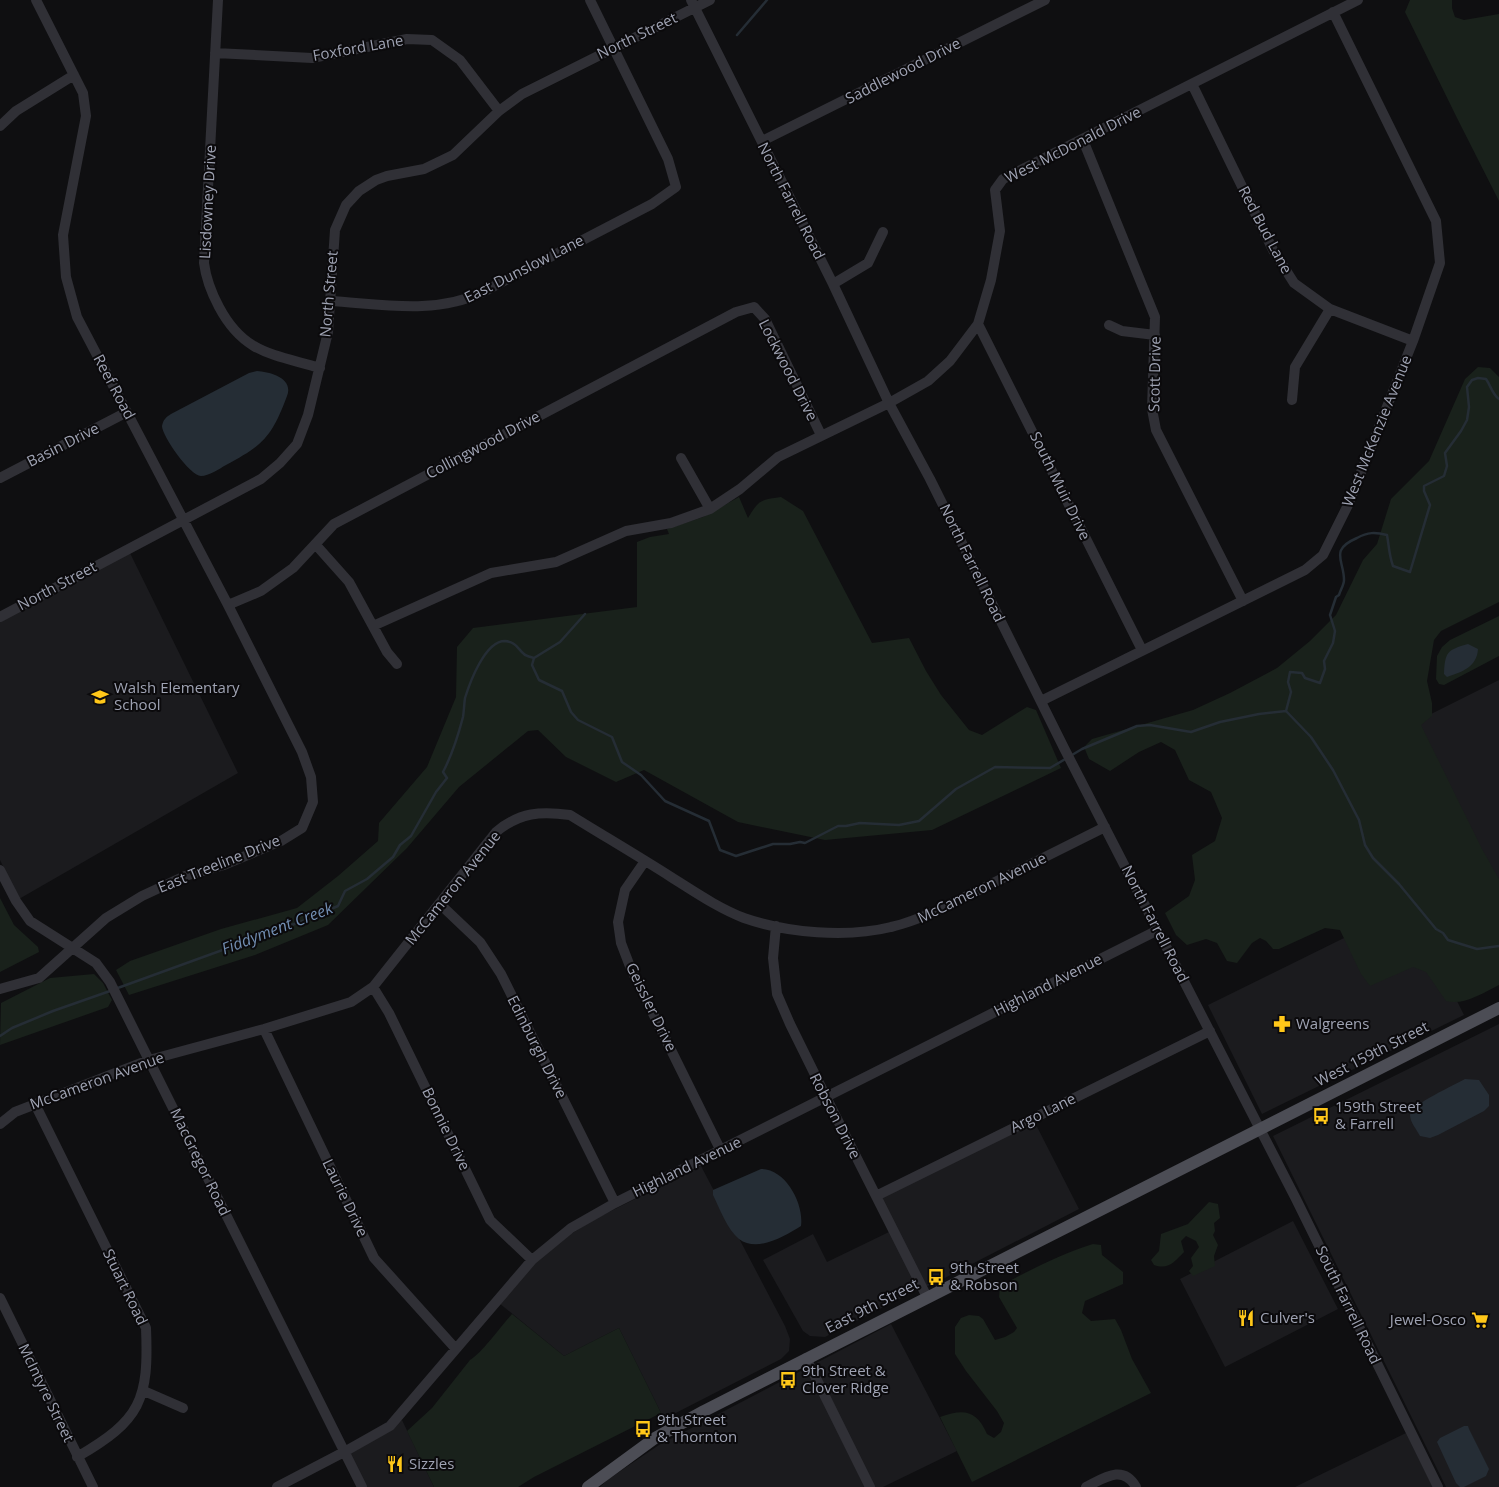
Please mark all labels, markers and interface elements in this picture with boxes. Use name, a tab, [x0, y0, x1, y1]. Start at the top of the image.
street label: North Street	[593, 7, 680, 63]
street label: Foxford Lane	[311, 29, 405, 65]
street label: Saddlewood Drive	[842, 32, 963, 108]
street label: West McDonald Drive	[1001, 101, 1144, 187]
street label: North Farrell Road	[754, 139, 830, 263]
street label: Lisdowney Drive	[194, 144, 220, 260]
street label: Red Bud Lane	[1234, 182, 1297, 277]
street label: East Dunslow Lane	[460, 229, 587, 307]
street label: North Street	[314, 250, 342, 338]
street label: Lockwood Drive	[755, 315, 823, 424]
street label: Scott Drive	[1143, 336, 1165, 412]
street label: Reef Road	[89, 351, 140, 423]
street label: West McKenzie Avenue	[1337, 352, 1416, 509]
street label: Collingwood Drive	[422, 406, 543, 483]
street label: Basin Drive	[23, 417, 102, 471]
street label: South Muir Drive	[1026, 428, 1096, 543]
street label: North Farrell Road	[936, 500, 1010, 625]
street label: North Street	[14, 556, 100, 614]
place label: Walsh Elementary School	[114, 677, 240, 714]
school or university icon: Walsh Elementary School	[90, 687, 110, 707]
street label: McCameron Avenue	[400, 826, 504, 949]
street label: East Treeline Drive	[155, 829, 283, 897]
street label: McCameron Avenue	[914, 847, 1049, 927]
street label: North Farrell Road	[1118, 862, 1194, 986]
water label: Fiddyment Creek	[218, 896, 337, 959]
street label: Highland Avenue	[990, 948, 1105, 1020]
street label: Geissler Drive	[622, 959, 682, 1054]
street label: Edinburgh Drive	[503, 992, 572, 1101]
place label: Walgreens	[1296, 1013, 1369, 1033]
pharmacy icon: Walgreens	[1272, 1014, 1292, 1034]
street label: West 159th Street	[1311, 1016, 1432, 1090]
street label: McCameron Avenue	[27, 1047, 166, 1114]
street label: Robson Drive	[806, 1069, 866, 1162]
street label: Bonnie Drive	[418, 1084, 476, 1173]
street label: Argo Lane	[1007, 1088, 1079, 1137]
place label: 159th Street & Farrell	[1335, 1096, 1421, 1133]
street label: MacGregor Road	[166, 1104, 236, 1219]
bus stop icon: 159th Street & Farrell	[1311, 1106, 1331, 1126]
street label: Highland Avenue	[629, 1131, 744, 1201]
street label: Laurie Drive	[318, 1155, 373, 1240]
street label: South Farrell Road	[1312, 1242, 1386, 1367]
street label: Stuart Road	[99, 1245, 153, 1328]
place label: 9th Street & Robson	[950, 1257, 1019, 1294]
bus stop icon: 9th Street & Robson	[926, 1267, 946, 1287]
street label: East 9th Street	[822, 1273, 922, 1337]
place label: Culver's	[1260, 1307, 1315, 1327]
restaurant icon: Culver's	[1236, 1308, 1256, 1328]
place label: Jewel-Osco	[1388, 1309, 1466, 1329]
supermarket icon: Jewel-Osco	[1470, 1310, 1490, 1330]
street label: McIntyre Street	[14, 1340, 79, 1445]
place label: 9th Street & Clover Ridge	[802, 1360, 889, 1397]
bus stop icon: 9th Street & Clover Ridge	[778, 1370, 798, 1390]
place label: 9th Street & Thornton	[657, 1409, 737, 1446]
bus stop icon: 9th Street & Thornton	[633, 1419, 653, 1439]
place label: Sizzles	[409, 1453, 454, 1473]
restaurant icon: Sizzles	[385, 1454, 405, 1474]

